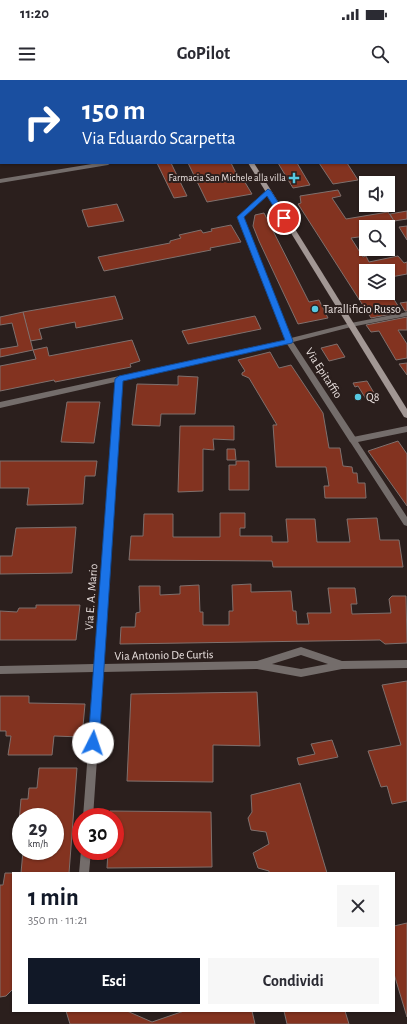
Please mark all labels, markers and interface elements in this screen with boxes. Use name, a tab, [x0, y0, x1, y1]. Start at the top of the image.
text: 11:20	[20, 6, 49, 21]
icon: menu	[16, 43, 38, 65]
icon: search	[369, 43, 391, 65]
text: GoPilot	[177, 45, 230, 63]
icon: right	[16, 96, 68, 148]
text: 150 m	[82, 97, 146, 125]
text: Via Eduardo Scarpetta	[82, 130, 236, 148]
place label: Farmacia San Michele alla villa	[168, 173, 286, 183]
marker: Farmacia San Michele alla villa	[289, 173, 299, 183]
map controls	[359, 176, 395, 300]
button: sound	[359, 176, 395, 212]
pin	[267, 201, 301, 235]
icon: arrive	[273, 207, 295, 229]
button: search	[359, 220, 395, 256]
button: layers	[359, 264, 395, 300]
place label: Tarallificio Russo	[323, 303, 401, 315]
marker: Tarallificio Russo	[310, 304, 320, 314]
street label: Via Epitaffio	[303, 346, 345, 400]
place label: Q8	[366, 391, 380, 404]
marker: Q8	[353, 392, 363, 402]
street label: Via E. A. Mario	[83, 563, 99, 631]
street label: Via Antonio De Curtis	[114, 648, 214, 662]
position arrow	[72, 722, 114, 764]
speed limit sign: 30	[72, 808, 124, 860]
text: 29	[28, 819, 48, 839]
text: km/h	[28, 839, 48, 849]
button: close	[337, 885, 379, 927]
text: 1 min	[28, 886, 79, 910]
text: 350 m · 11:21	[28, 914, 88, 927]
button: Esci	[28, 958, 200, 1004]
button: Condividi	[208, 958, 379, 1004]

